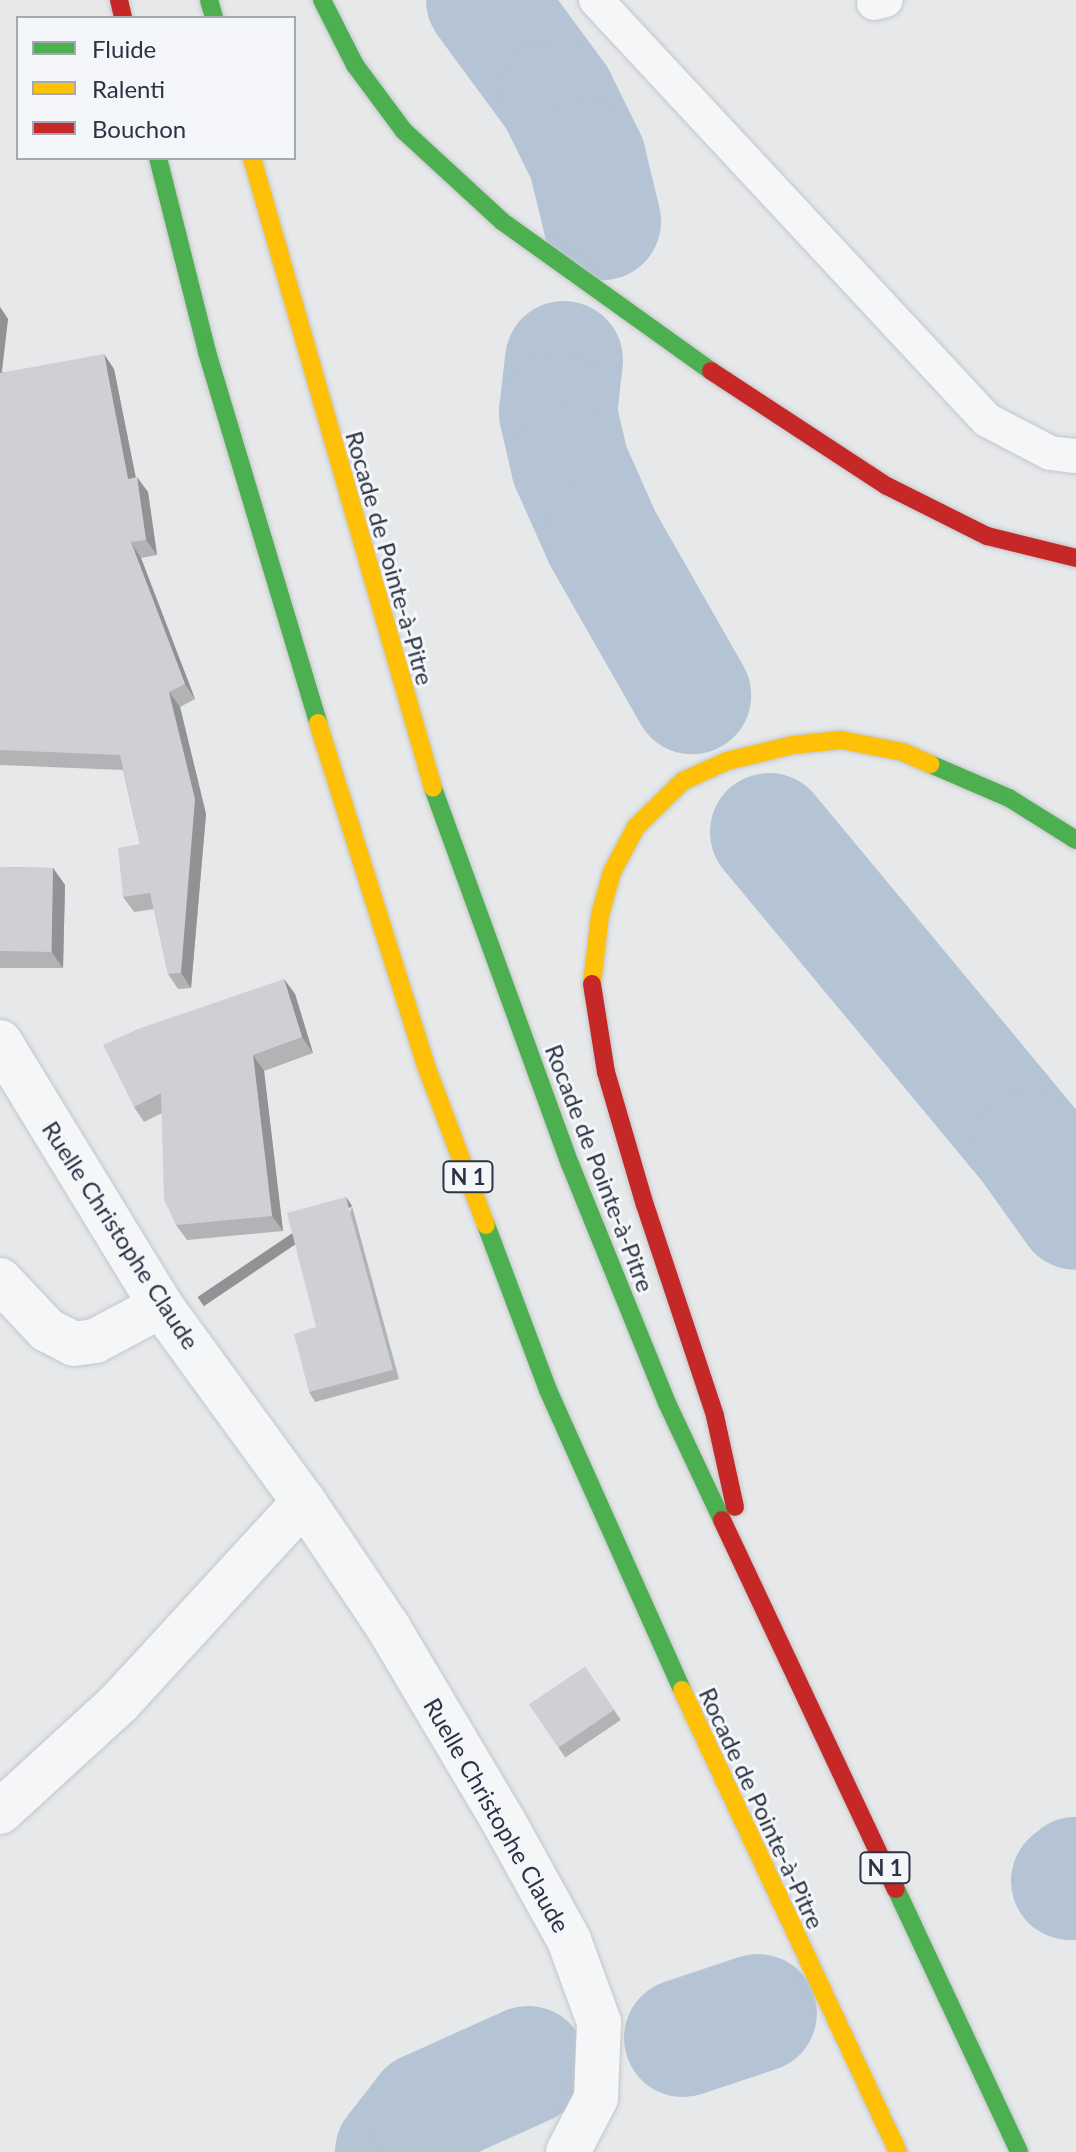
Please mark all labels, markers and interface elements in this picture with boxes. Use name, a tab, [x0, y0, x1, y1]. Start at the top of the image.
legend	[16, 16, 296, 160]
text: Fluide	[92, 34, 156, 63]
text: Ralenti	[92, 74, 165, 103]
text: Bouchon	[92, 114, 186, 143]
street label: Rocade de Pointe-à-Pitre	[340, 428, 440, 688]
street label: Rocade de Pointe-à-Pitre	[539, 1040, 661, 1296]
street label: Ruelle Christophe Claude	[36, 1116, 206, 1354]
road number: N 1	[442, 1159, 494, 1195]
street label: Rocade de Pointe-à-Pitre	[693, 1683, 831, 1933]
street label: Ruelle Christophe Claude	[418, 1693, 576, 1937]
road number: N 1	[859, 1850, 911, 1886]

